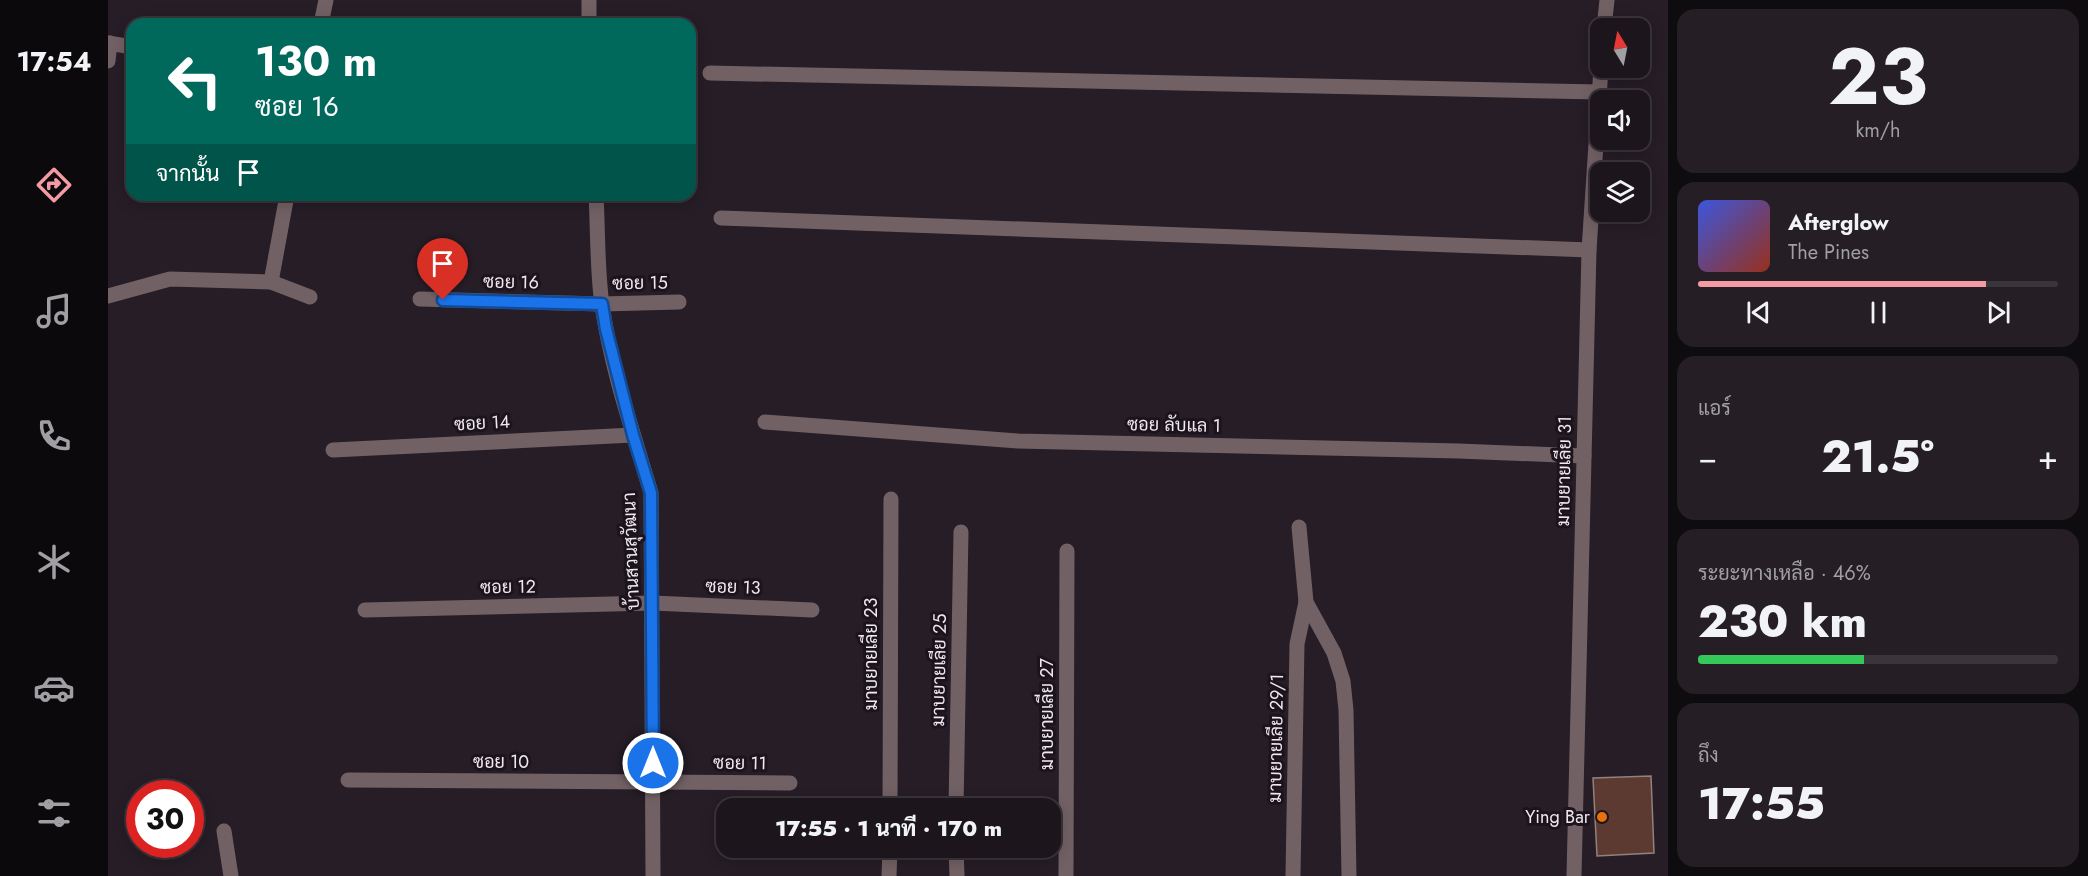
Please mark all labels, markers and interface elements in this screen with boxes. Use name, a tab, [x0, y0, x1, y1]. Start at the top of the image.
north arrow	[1590, 18, 1650, 78]
map controls	[1590, 18, 1650, 222]
text: 23	[1828, 21, 1928, 133]
text: 130 m	[255, 31, 377, 92]
text: 17:54	[17, 42, 91, 81]
icon: left	[156, 42, 234, 120]
text: ซอย 16	[255, 87, 339, 126]
button: sound	[1590, 90, 1650, 150]
text: km/h	[1855, 116, 1901, 145]
icon: arrive	[232, 156, 265, 189]
text: จากนั้น	[156, 157, 220, 189]
button: layers	[1590, 162, 1650, 222]
icon: directions	[33, 164, 75, 206]
text: Afterglow	[1788, 206, 1889, 238]
pin	[417, 238, 468, 300]
text: The Pines	[1788, 238, 1869, 267]
icon: arrive	[426, 247, 459, 280]
street label: ซอย 16	[483, 269, 539, 295]
street label: ซอย 15	[612, 270, 668, 296]
icon: music	[33, 290, 75, 332]
icon: previous	[1742, 296, 1775, 329]
icon: pause	[1862, 296, 1895, 329]
icon: next	[1982, 296, 2015, 329]
text: แอร์	[1698, 394, 1731, 423]
street label: ซอย 14	[453, 409, 511, 437]
street label: ซอย ลับแล 1	[1127, 411, 1221, 439]
icon: phone	[33, 415, 75, 457]
street label: มาบยายเลีย 31	[1550, 416, 1578, 526]
text: 21.5°	[1821, 424, 1934, 489]
text: −	[1698, 434, 1717, 481]
text: +	[2038, 434, 2058, 481]
street label: บ้านสวนสุวัฒนา	[616, 492, 646, 610]
icon: climate	[33, 541, 75, 583]
text: ระยะทางเหลือ · 46%	[1698, 559, 1871, 588]
street label: ซอย 13	[705, 573, 761, 601]
street label: ซอย 12	[480, 574, 536, 600]
text: 230 km	[1698, 589, 1867, 654]
street label: มาบยายเลีย 23	[858, 598, 884, 710]
street label: มาบยายเลีย 25	[925, 613, 953, 727]
street label: มาบยายเลีย 27	[1034, 657, 1060, 770]
icon: car	[33, 667, 75, 709]
street label: มาบยายเลีย 29/1	[1262, 673, 1290, 803]
position arrow	[621, 731, 685, 795]
text: ถึง	[1698, 741, 1719, 770]
street label: ซอย 10	[473, 749, 529, 775]
street label: ซอย 11	[713, 750, 767, 776]
text: 17:55	[1698, 771, 1825, 836]
speed limit sign: 30	[126, 780, 204, 858]
icon: filters	[33, 792, 75, 834]
place label: Ying Bar	[1525, 804, 1591, 830]
marker: Ying Bar	[1595, 810, 1609, 824]
text: 17:55 · 1 นาที · 170 m	[775, 812, 1002, 844]

